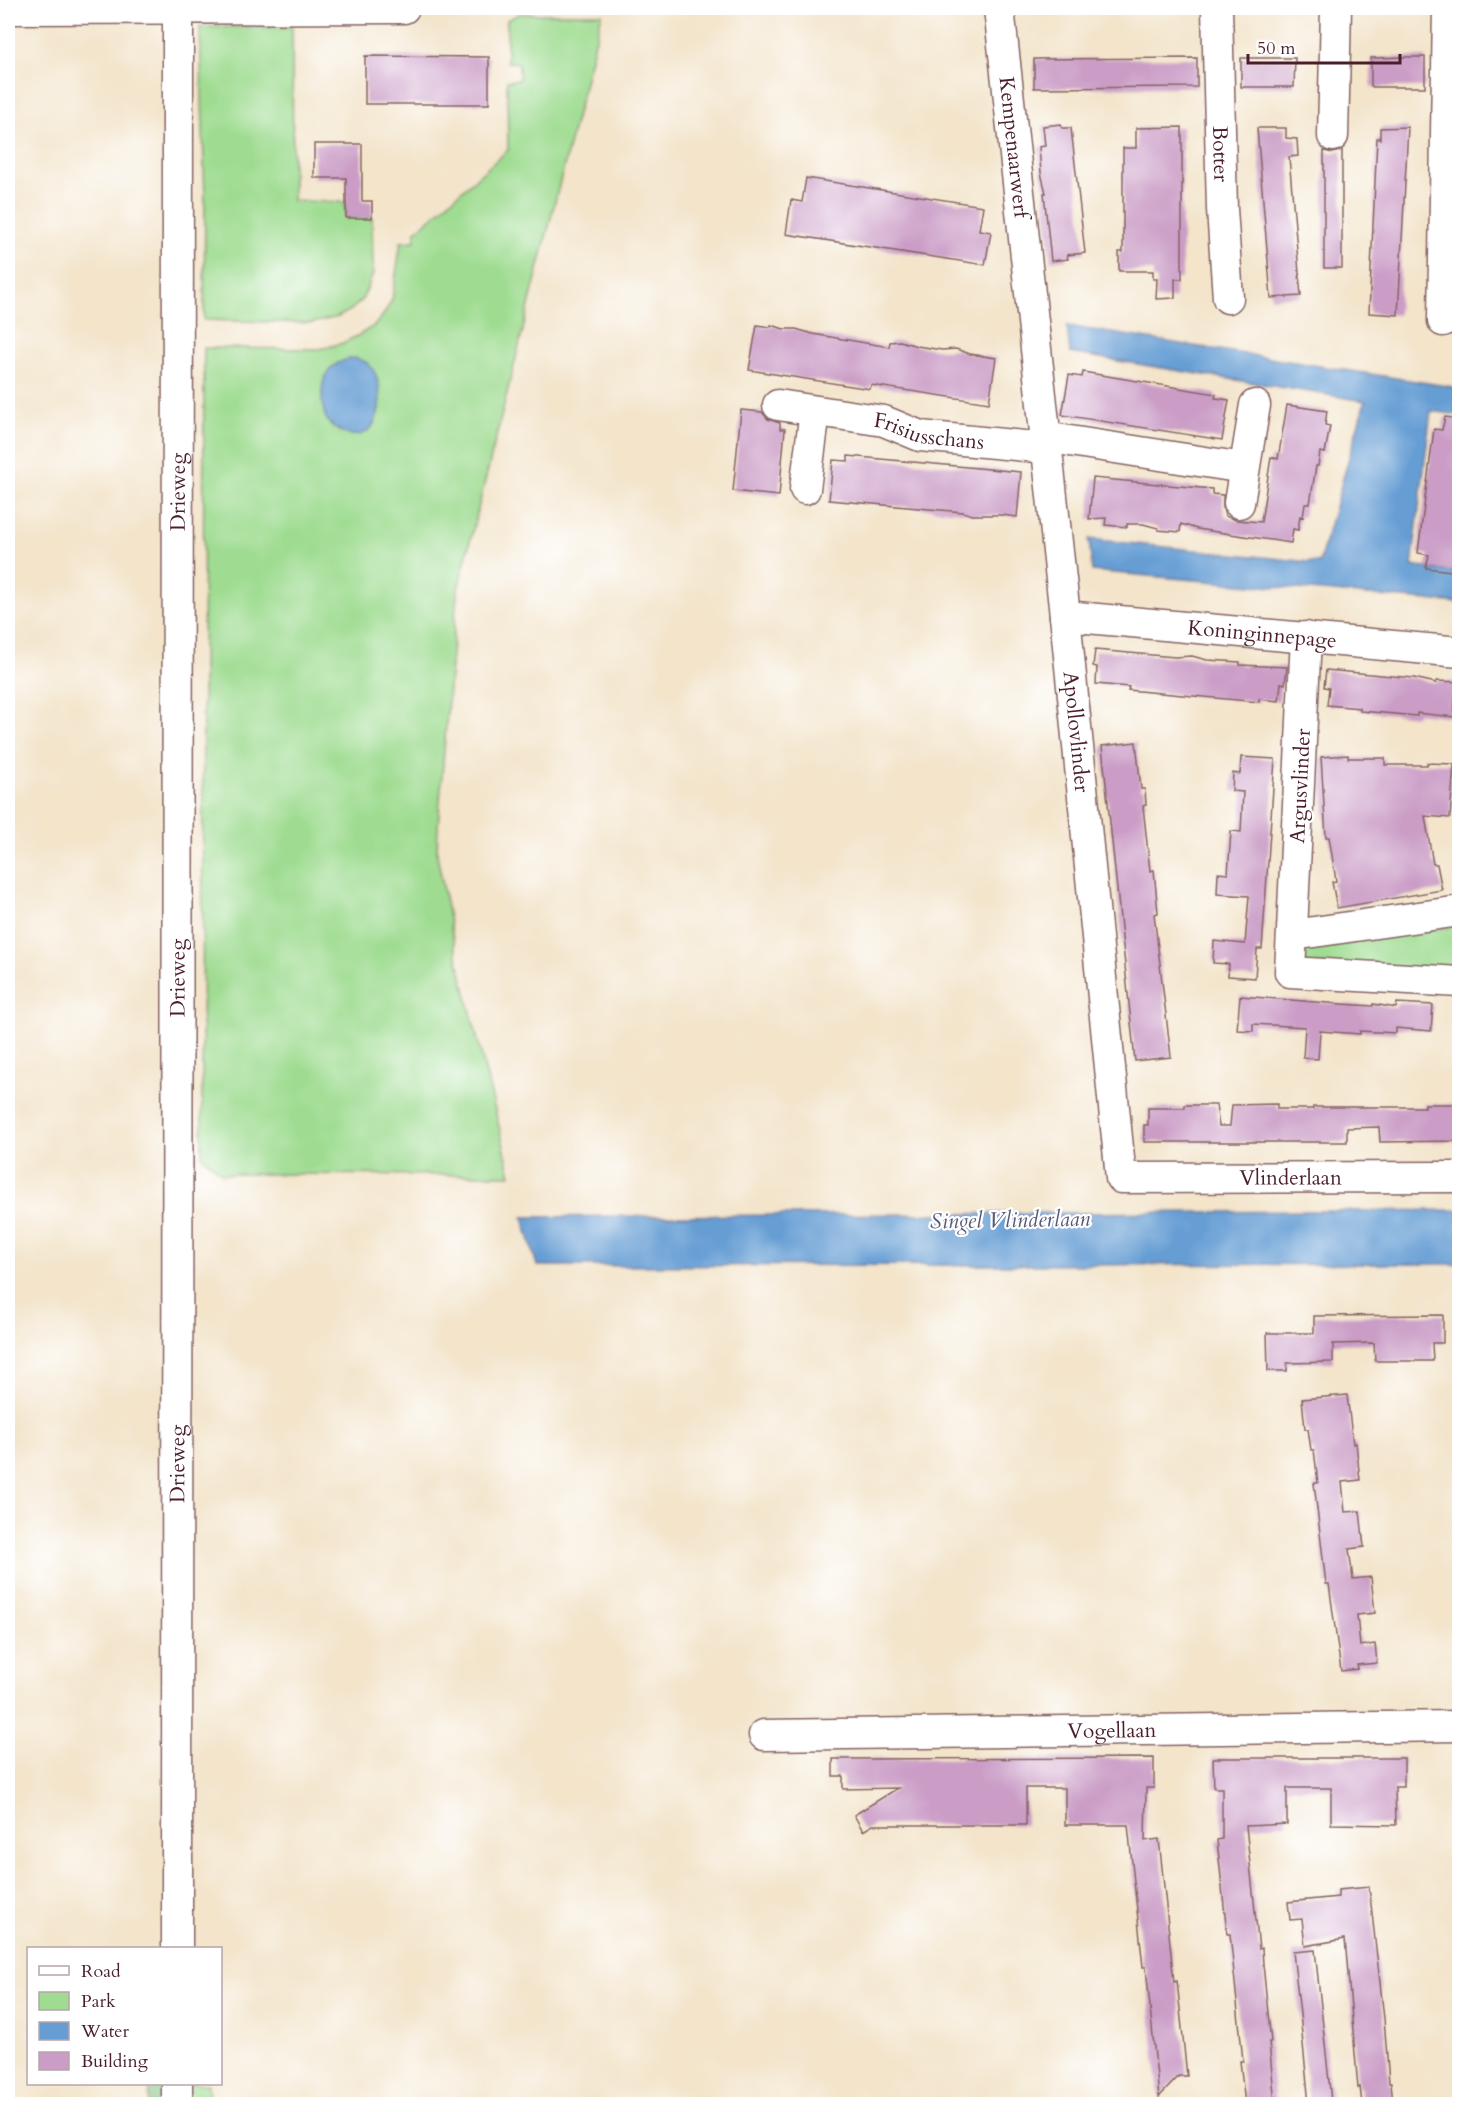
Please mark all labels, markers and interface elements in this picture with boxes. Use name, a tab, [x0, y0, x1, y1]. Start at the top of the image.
scale bar	[1248, 27, 1400, 65]
text: 50 m	[1257, 36, 1296, 61]
street label: Kempenaarwerf	[992, 75, 1036, 223]
street label: Botter	[1205, 126, 1235, 183]
street label: Frisiusschans	[872, 406, 985, 457]
street label: Drieweg	[164, 453, 193, 531]
street label: Koninginnepage	[1186, 613, 1338, 656]
street label: Apollovlinder	[1056, 670, 1097, 794]
street label: Argusvlinder	[1283, 727, 1318, 844]
street label: Drieweg	[163, 939, 193, 1017]
street label: Vlinderlaan	[1239, 1163, 1342, 1193]
water label: Singel Vlinderlaan	[930, 1204, 1091, 1236]
street label: Drieweg	[163, 1425, 192, 1503]
street label: Vogellaan	[1067, 1716, 1157, 1746]
legend	[27, 1947, 222, 2085]
text: Road	[81, 1959, 121, 1984]
text: Park	[81, 1989, 116, 2014]
text: Water	[80, 2019, 130, 2044]
text: Building	[81, 2049, 149, 2074]

